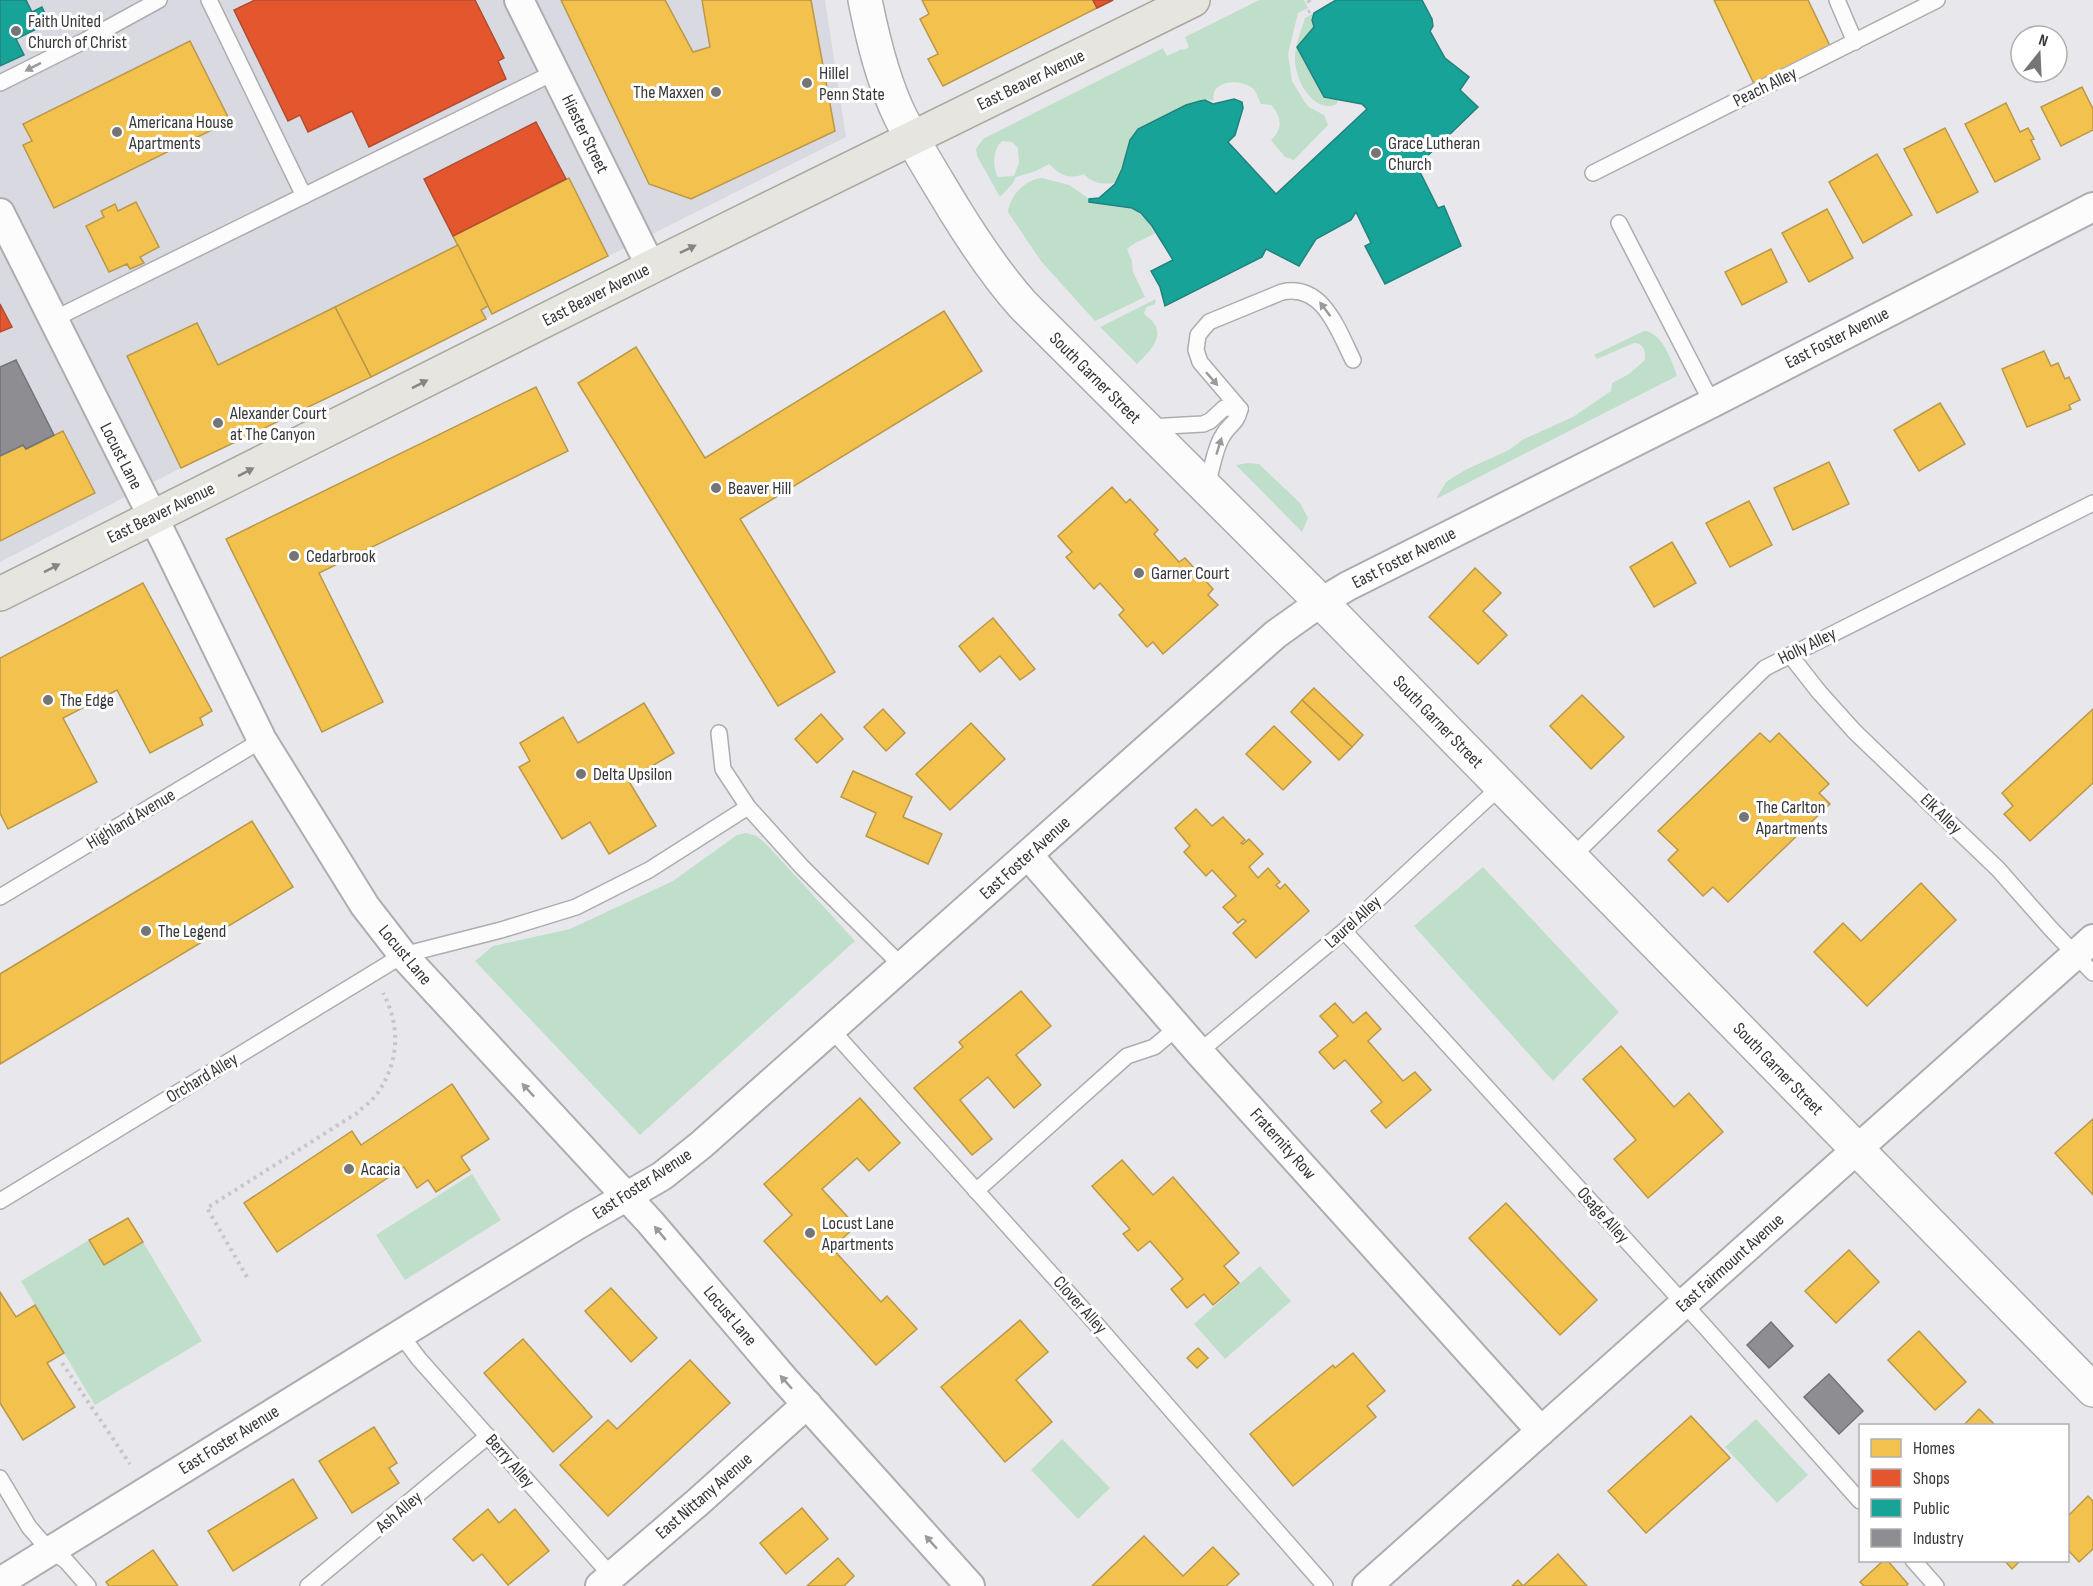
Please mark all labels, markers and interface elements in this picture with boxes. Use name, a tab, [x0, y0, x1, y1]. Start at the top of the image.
place label: Faith United Church of Christ	[28, 11, 127, 53]
marker: Faith United Church of Christ	[9, 24, 23, 38]
north arrow	[2009, 24, 2069, 84]
text: N	[2036, 31, 2050, 52]
street label: East Beaver Avenue	[974, 45, 1088, 115]
one-way arrow	[24, 62, 41, 71]
place label: Hillel Penn State	[819, 63, 885, 105]
street label: Peach Alley	[1730, 63, 1800, 111]
marker: Hillel Penn State	[800, 76, 814, 90]
place label: The Maxxen	[633, 82, 704, 103]
marker: The Maxxen	[709, 85, 723, 99]
street label: Hiester Street	[557, 91, 613, 177]
place label: Americana House Apartments	[128, 112, 234, 154]
marker: Americana House Apartments	[110, 125, 124, 139]
place label: Grace Lutheran Church	[1388, 133, 1480, 175]
marker: Grace Lutheran Church	[1369, 146, 1383, 160]
one-way arrow	[679, 244, 696, 253]
street label: East Beaver Avenue	[539, 259, 653, 331]
one-way arrow	[1319, 301, 1331, 316]
street label: East Foster Avenue	[1781, 303, 1893, 373]
street label: South Garner Street	[1045, 328, 1145, 428]
one-way arrow	[1205, 371, 1218, 386]
one-way arrow	[411, 379, 428, 388]
place label: Alexander Court at The Canyon	[229, 403, 327, 445]
marker: Alexander Court at The Canyon	[211, 416, 225, 430]
street label: Locust Lane	[95, 419, 147, 493]
one-way arrow	[1215, 437, 1224, 455]
one-way arrow	[237, 467, 254, 476]
street label: East Beaver Avenue	[104, 478, 218, 548]
place label: Beaver Hill	[728, 478, 791, 499]
marker: Beaver Hill	[709, 481, 723, 495]
street label: East Foster Avenue	[1348, 523, 1460, 593]
place label: Cedarbrook	[306, 546, 376, 567]
marker: Cedarbrook	[287, 549, 301, 563]
one-way arrow	[44, 563, 61, 573]
place label: Garner Court	[1151, 563, 1230, 584]
marker: Garner Court	[1132, 566, 1146, 580]
street label: Holly Alley	[1775, 623, 1839, 669]
street label: South Garner Street	[1389, 671, 1488, 773]
place label: The Edge	[60, 690, 114, 711]
marker: The Edge	[41, 693, 55, 707]
place label: Delta Upsilon	[593, 764, 672, 785]
marker: Delta Upsilon	[574, 767, 588, 781]
street label: Highland Avenue	[83, 784, 179, 854]
street label: Elk Alley	[1916, 789, 1966, 839]
place label: The Carlton Apartments	[1755, 797, 1828, 839]
marker: The Carlton Apartments	[1737, 810, 1751, 824]
street label: East Foster Avenue	[976, 812, 1074, 904]
street label: Laurel Alley	[1321, 891, 1385, 953]
place label: The Legend	[158, 921, 226, 942]
street label: Locust Lane	[374, 921, 436, 989]
marker: The Legend	[139, 924, 153, 938]
street label: South Garner Street	[1729, 1018, 1828, 1120]
street label: Orchard Alley	[163, 1048, 242, 1107]
one-way arrow	[521, 1083, 535, 1097]
street label: Fraternity Row	[1246, 1104, 1320, 1184]
street label: East Foster Avenue	[588, 1144, 696, 1224]
place label: Acacia	[360, 1159, 400, 1180]
marker: Acacia	[342, 1162, 356, 1176]
street label: Osage Alley	[1572, 1183, 1634, 1247]
street label: East Fairmount Avenue	[1672, 1209, 1788, 1317]
place label: Locust Lane Apartments	[821, 1213, 894, 1255]
one-way arrow	[654, 1226, 667, 1241]
marker: Locust Lane Apartments	[803, 1226, 817, 1240]
street label: Clover Alley	[1049, 1272, 1111, 1338]
street label: Locust Lane	[699, 1282, 761, 1350]
one-way arrow	[780, 1375, 794, 1389]
street label: East Foster Avenue	[175, 1401, 283, 1479]
legend	[1859, 1424, 2069, 1562]
street label: Berry Alley	[481, 1430, 539, 1492]
text: Homes	[1913, 1438, 1955, 1459]
street label: East Nittany Avenue	[652, 1448, 756, 1544]
text: Shops	[1913, 1468, 1950, 1489]
street label: Ash Alley	[371, 1487, 426, 1538]
text: Public	[1913, 1498, 1950, 1519]
text: Industry	[1913, 1528, 1964, 1549]
one-way arrow	[924, 1535, 938, 1550]

